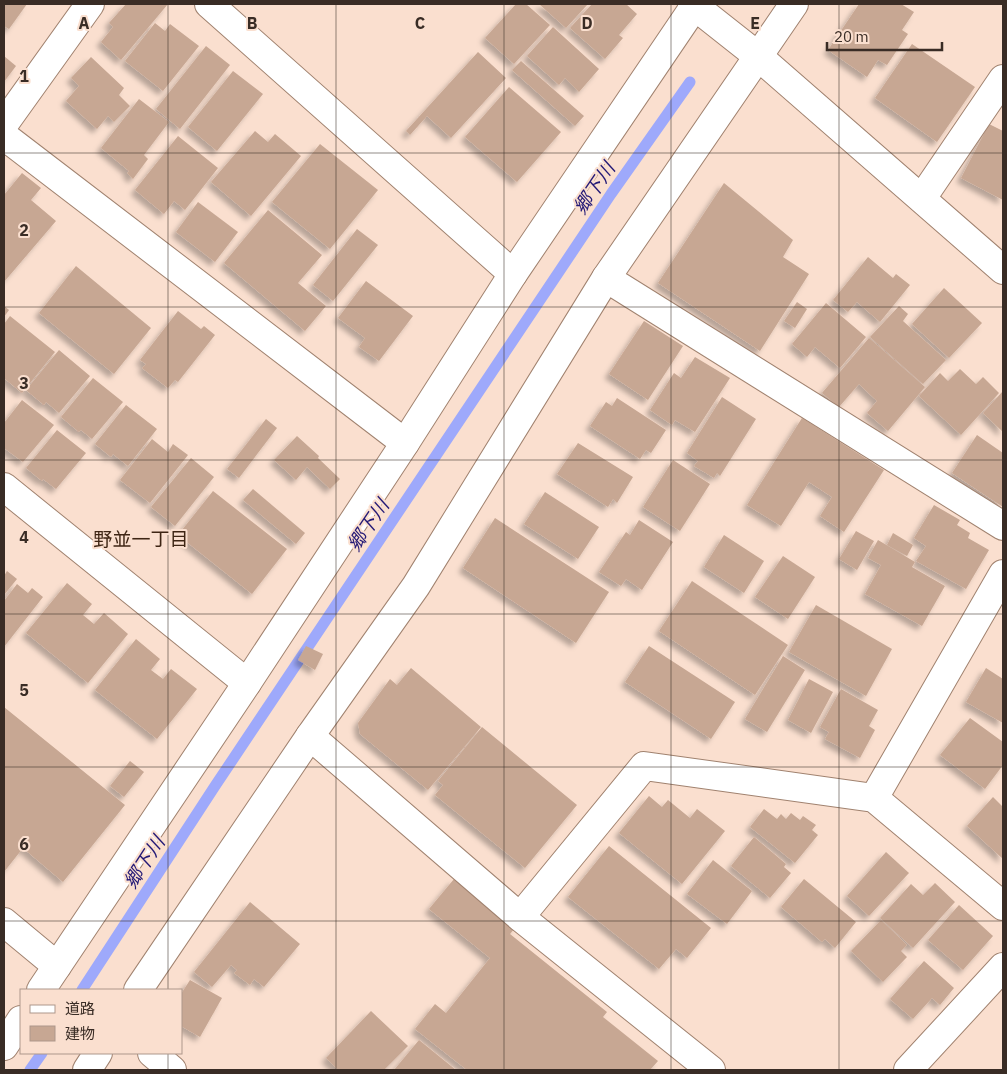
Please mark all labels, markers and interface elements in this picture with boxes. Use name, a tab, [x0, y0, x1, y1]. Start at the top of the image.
text: A	[79, 13, 90, 33]
text: B	[247, 13, 258, 33]
text: C	[415, 13, 425, 33]
text: D	[581, 13, 593, 33]
text: E	[750, 13, 760, 33]
scale bar	[827, 20, 942, 52]
text: 20 m	[834, 27, 869, 46]
text: 1	[19, 66, 29, 86]
water label: 郷下川	[568, 156, 621, 218]
text: 2	[19, 220, 29, 240]
text: 3	[19, 373, 29, 393]
water label: 郷下川	[342, 493, 395, 555]
text: 4	[19, 527, 29, 547]
district label: 野並一丁目	[93, 527, 189, 551]
text: 5	[19, 680, 29, 700]
water label: 郷下川	[118, 830, 171, 892]
text: 6	[19, 834, 29, 854]
legend	[20, 989, 182, 1054]
text: 道路	[65, 999, 95, 1018]
text: 建物	[65, 1024, 95, 1043]

